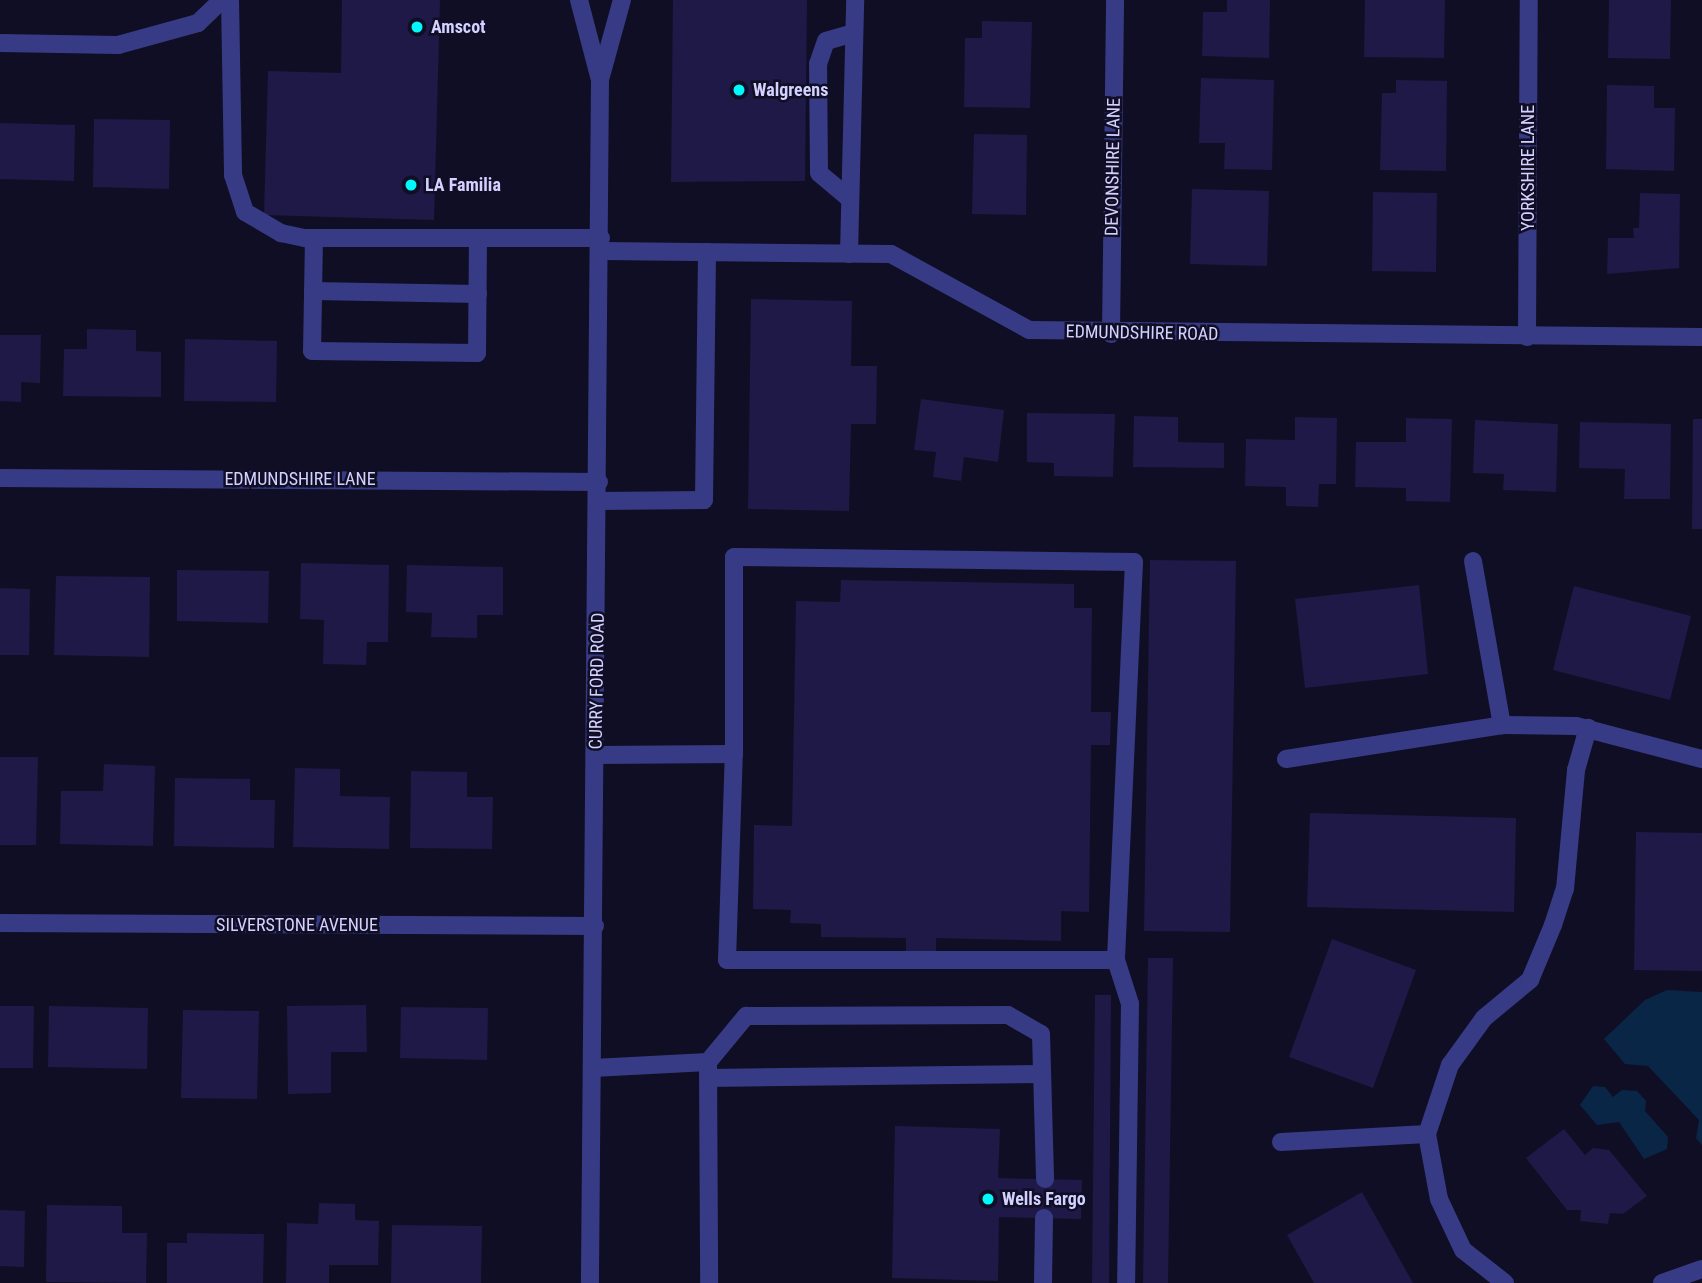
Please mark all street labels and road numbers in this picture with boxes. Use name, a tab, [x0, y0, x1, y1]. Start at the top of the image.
street label: DEVONSHIRE LANE	[1101, 98, 1125, 236]
street label: YORKSHIRE LANE	[1517, 105, 1539, 231]
street label: EDMUNDSHIRE ROAD	[1065, 321, 1219, 345]
street label: EDMUNDSHIRE LANE	[224, 468, 376, 490]
street label: CURRY FORD ROAD	[585, 612, 609, 750]
street label: SILVERSTONE AVENUE	[216, 914, 378, 936]

